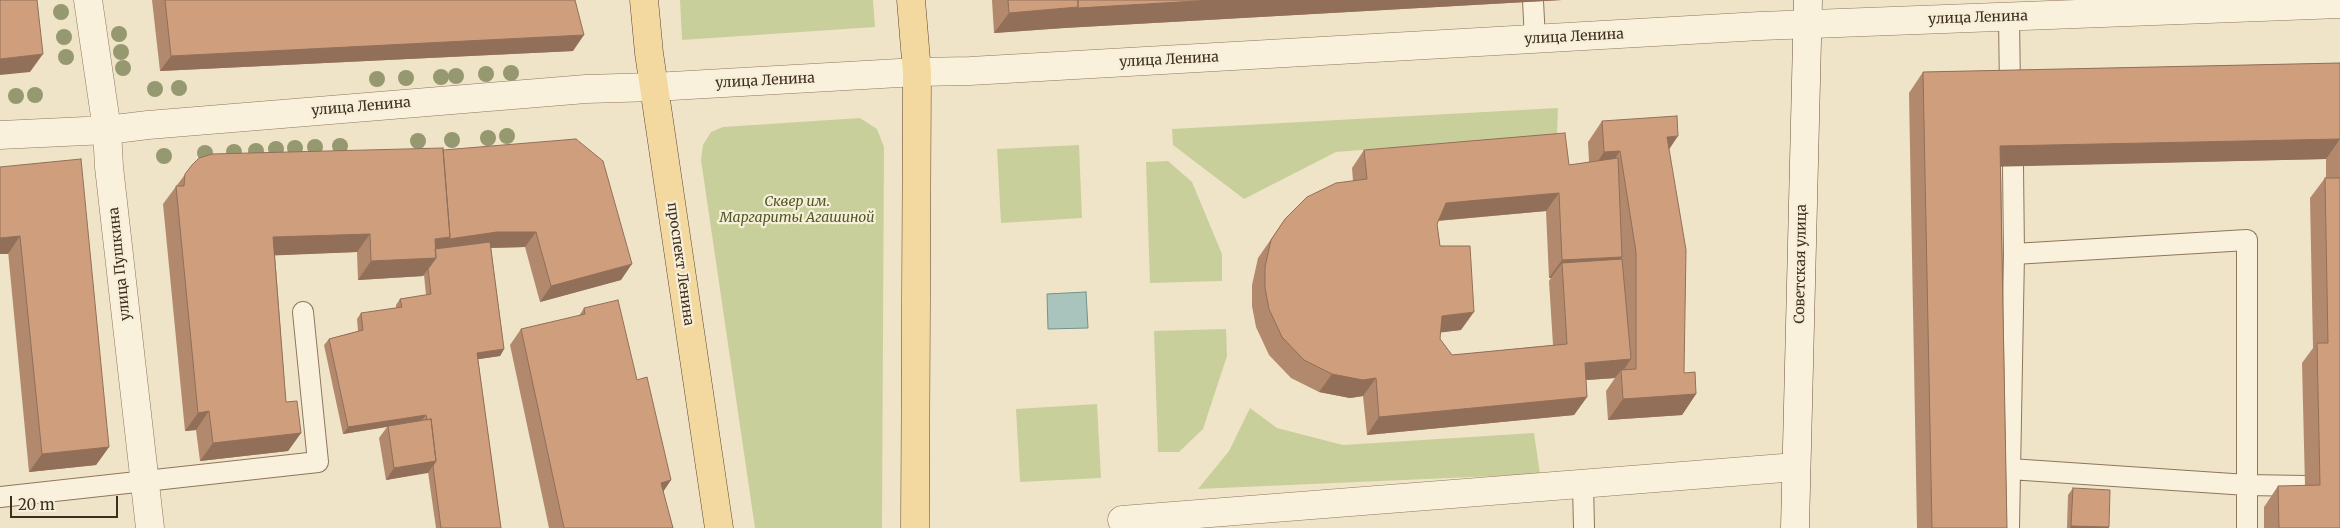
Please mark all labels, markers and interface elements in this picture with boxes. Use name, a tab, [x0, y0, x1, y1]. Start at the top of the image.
street label: улица Ленина	[1928, 8, 2028, 28]
street label: улица Ленина	[1524, 26, 1624, 48]
street label: улица Ленина	[1119, 49, 1219, 71]
street label: улица Ленина	[715, 70, 815, 92]
street label: улица Ленина	[311, 94, 411, 120]
park label: Сквер им. Маргариты Агашиной	[720, 194, 874, 226]
street label: проспект Ленина	[663, 201, 697, 327]
street label: Советская улица	[1792, 204, 1810, 324]
street label: улица Пушкина	[106, 206, 134, 322]
scale bar	[12, 486, 120, 518]
text: 20 m	[18, 495, 55, 514]

